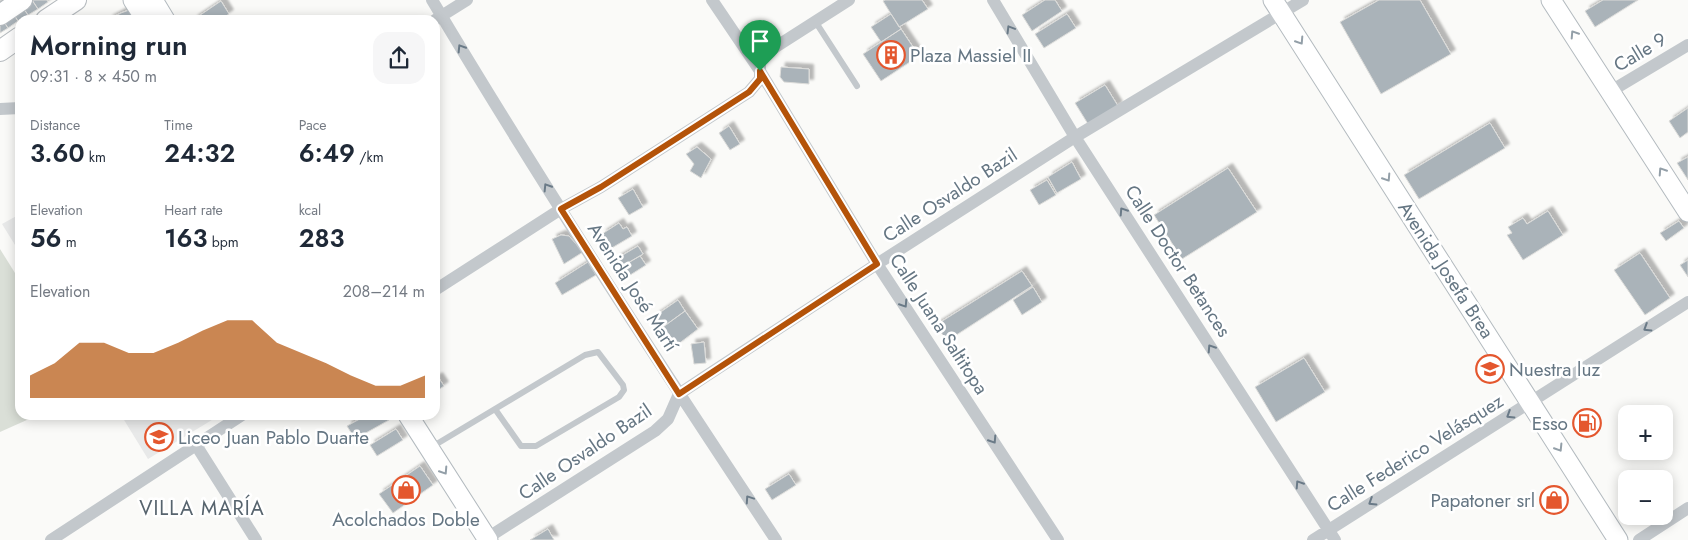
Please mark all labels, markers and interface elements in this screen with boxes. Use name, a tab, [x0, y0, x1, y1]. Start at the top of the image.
pin	[739, 20, 781, 71]
text: Morning run	[30, 25, 188, 66]
one-way arrow	[1006, 25, 1016, 34]
street label: Calle 9	[1608, 26, 1672, 78]
icon: arrive	[746, 27, 774, 55]
one-way arrow	[1570, 30, 1580, 39]
button: share	[373, 32, 425, 84]
one-way arrow	[1293, 36, 1303, 45]
building icon: Plaza Massiel II	[876, 40, 906, 70]
place label: Plaza Massiel II	[910, 42, 1031, 69]
one-way arrow	[458, 45, 468, 54]
text: 09:31 · 8 × 450 m	[30, 65, 157, 88]
text: Distance	[30, 115, 80, 135]
text: Time	[164, 115, 193, 135]
text: Pace	[299, 115, 327, 135]
text: 3.60	[30, 135, 85, 171]
text: 24:32	[164, 135, 235, 171]
text: 6:49	[299, 135, 355, 171]
street label: Calle Osvaldo Bazil	[877, 141, 1023, 249]
text: km	[85, 147, 106, 167]
text: /km	[355, 147, 384, 167]
one-way arrow	[1658, 167, 1668, 176]
one-way arrow	[1381, 172, 1390, 182]
street label: Calle Doctor Betances	[1119, 180, 1238, 343]
one-way arrow	[544, 183, 553, 192]
street label: Avenida Josefa Brea	[1392, 196, 1500, 344]
text: Elevation	[30, 200, 83, 220]
text: Heart rate	[164, 200, 223, 220]
text: kcal	[299, 200, 321, 220]
one-way arrow	[1120, 208, 1129, 217]
street label: Avenida José Martí	[581, 217, 685, 358]
text: 56	[30, 220, 62, 256]
text: 163	[164, 220, 208, 256]
text: 283	[299, 220, 344, 256]
text: m	[62, 232, 77, 252]
text: bpm	[208, 232, 239, 252]
street label: Calle Juana Saltitopa	[883, 248, 995, 400]
text: Elevation	[30, 280, 90, 303]
text: 208–214 m	[343, 280, 425, 303]
one-way arrow	[897, 299, 907, 308]
one-way arrow	[1643, 322, 1652, 332]
one-way arrow	[1208, 344, 1217, 354]
school or university icon: Nuestra luz	[1475, 354, 1505, 384]
place label: Nuestra luz	[1509, 356, 1600, 383]
street label: Calle Federico Velásquez	[1322, 388, 1509, 518]
street label: Calle Osvaldo Bazil	[513, 397, 657, 507]
map controls	[1618, 405, 1673, 525]
button: +	[1618, 405, 1673, 460]
fuel station icon: Esso	[1572, 408, 1602, 438]
one-way arrow	[1506, 409, 1515, 419]
place label: Esso	[1532, 410, 1568, 437]
school or university icon: Liceo Juan Pablo Duarte	[144, 422, 174, 452]
place label: Liceo Juan Pablo Duarte	[178, 424, 369, 451]
one-way arrow	[986, 435, 996, 444]
one-way arrow	[1553, 442, 1563, 451]
one-way arrow	[438, 465, 447, 474]
button: −	[1618, 470, 1673, 525]
shop icon: Acolchados Doble	[391, 475, 421, 505]
one-way arrow	[1296, 481, 1306, 490]
shop icon: Papatoner srl	[1539, 485, 1569, 515]
place label: Papatoner srl	[1431, 487, 1535, 514]
district label: VILLA MARÍA	[139, 494, 265, 523]
one-way arrow	[746, 496, 755, 505]
one-way arrow	[1369, 496, 1378, 506]
place label: Acolchados Doble	[332, 506, 480, 533]

